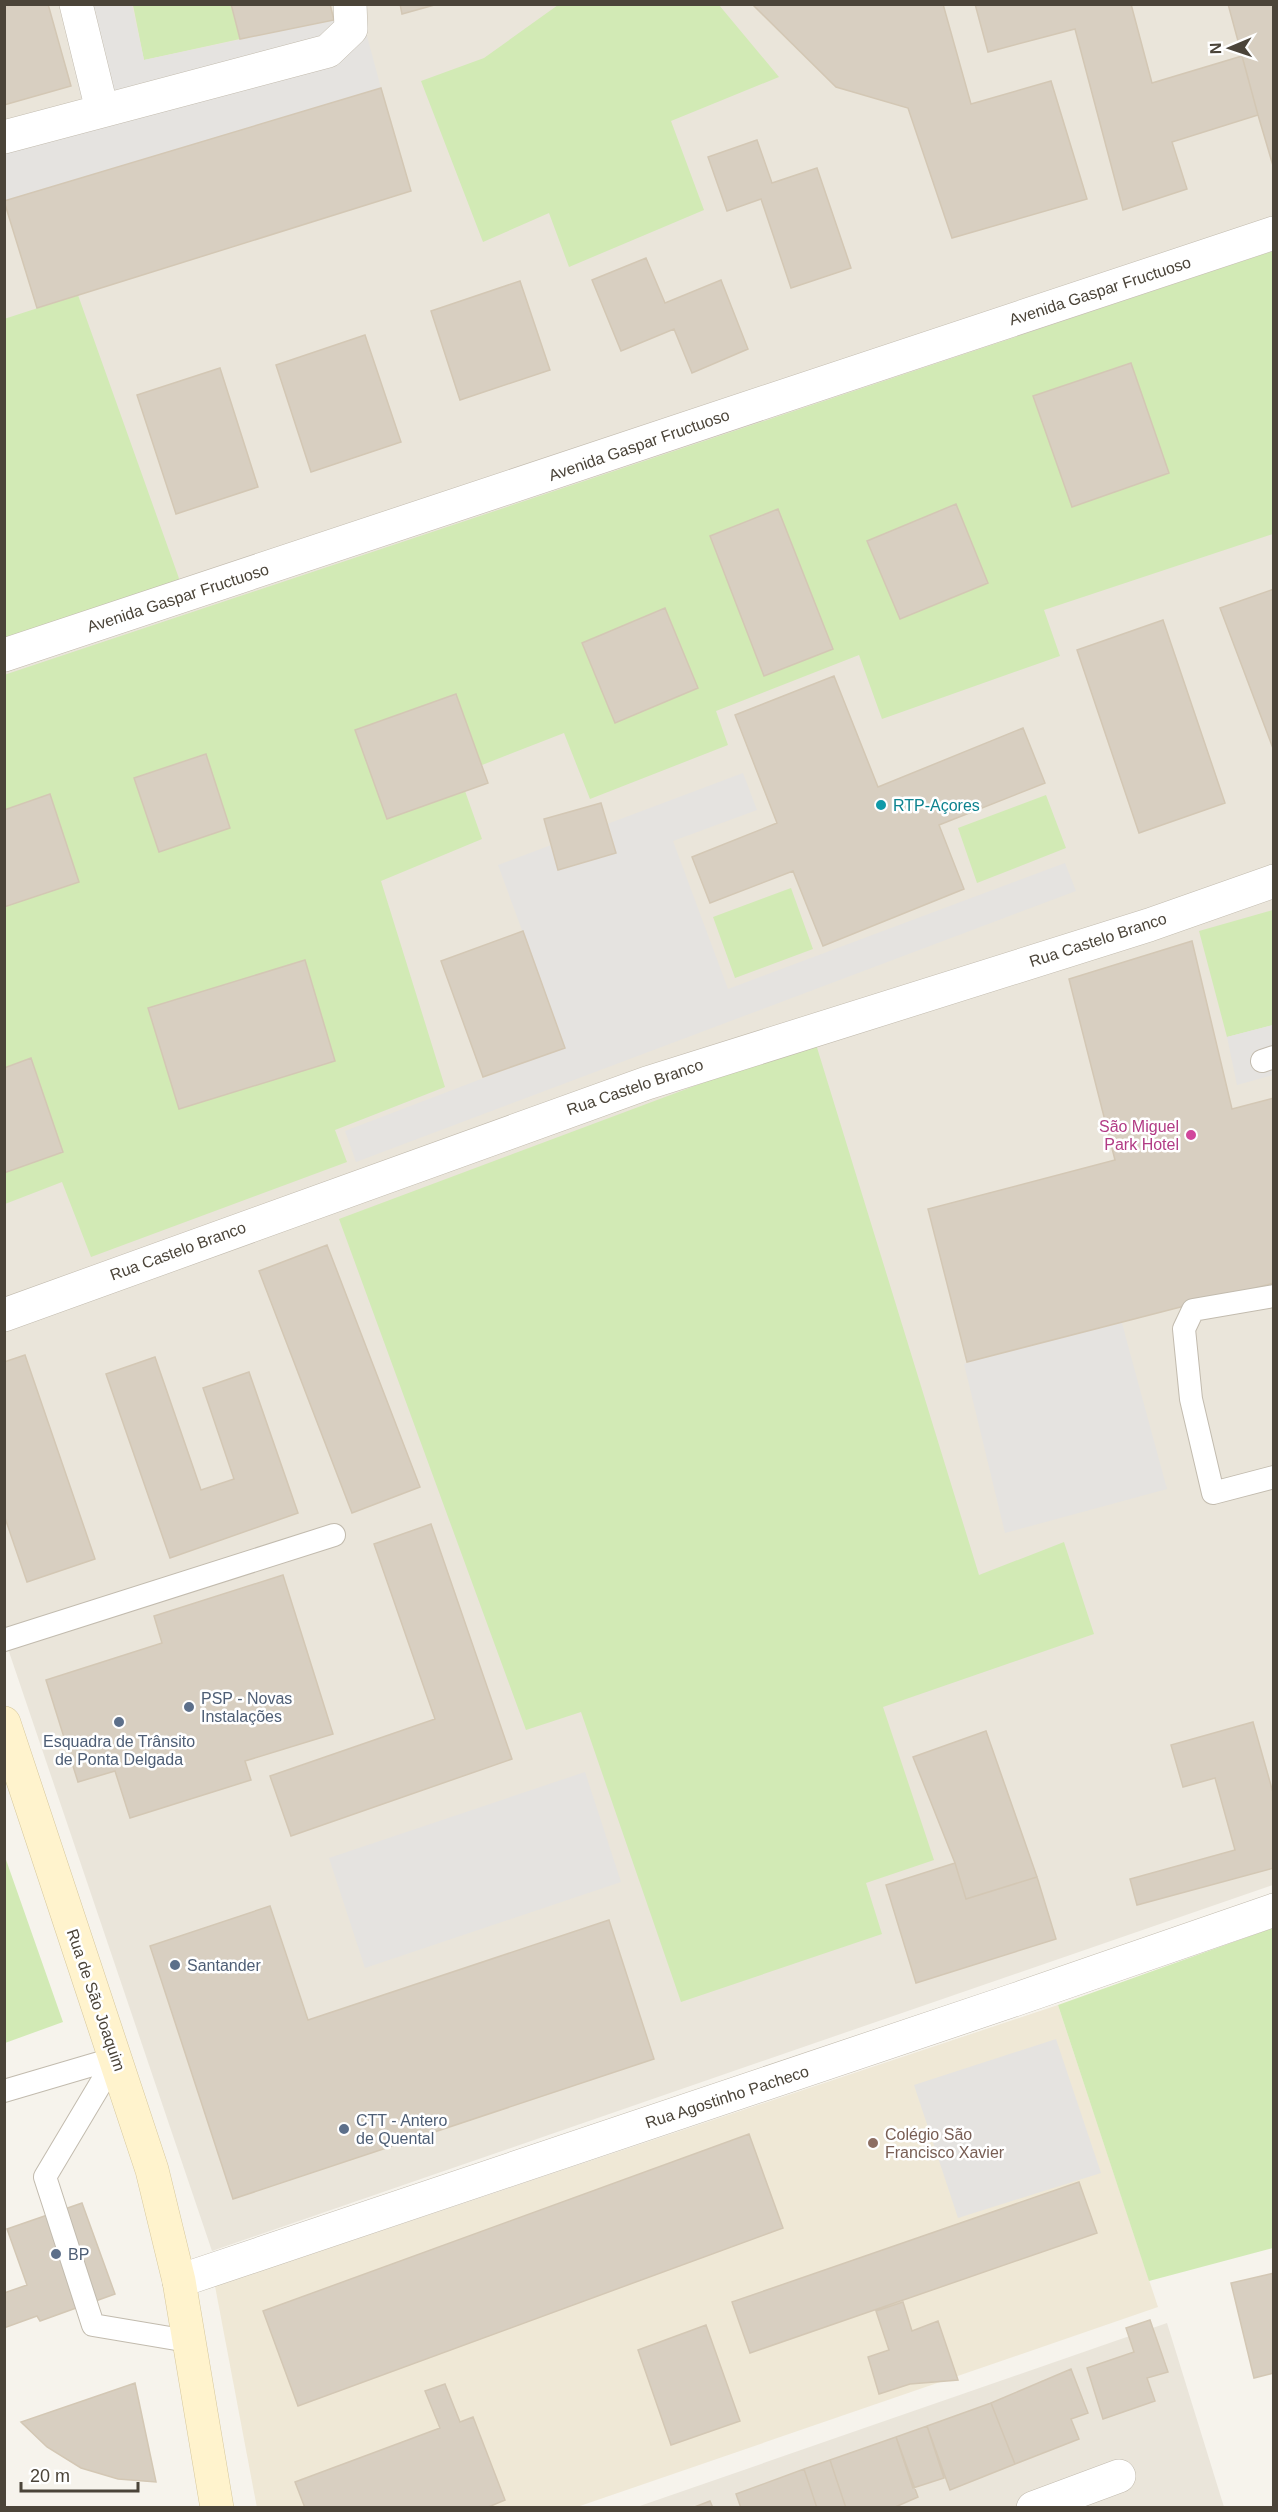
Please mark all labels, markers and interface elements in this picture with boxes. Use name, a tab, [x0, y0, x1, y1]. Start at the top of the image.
north arrow	[1200, 18, 1260, 78]
text: N	[1207, 42, 1224, 55]
street label: Avenida Gaspar Fructuoso	[1007, 254, 1193, 328]
street label: Avenida Gaspar Fructuoso	[546, 406, 732, 484]
street label: Avenida Gaspar Fructuoso	[85, 561, 271, 635]
place label: RTP-Açores	[893, 797, 980, 814]
marker: RTP-Açores	[874, 798, 888, 812]
street label: Rua Castelo Branco	[1027, 910, 1169, 970]
street label: Rua Castelo Branco	[565, 1056, 706, 1118]
place label: São Miguel Park Hotel	[1099, 1118, 1179, 1153]
marker: São Miguel Park Hotel	[1184, 1128, 1198, 1142]
street label: Rua Castelo Branco	[108, 1218, 248, 1283]
place label: PSP - Novas Instalações	[201, 1690, 292, 1725]
marker: PSP - Novas Instalações	[182, 1700, 196, 1714]
marker: Esquadra de Trânsito de Ponta Delgada	[112, 1715, 126, 1729]
place label: Esquadra de Trânsito de Ponta Delgada	[43, 1733, 195, 1768]
street label: Rua de São Joaquim	[64, 1927, 128, 2073]
place label: Santander	[187, 1957, 262, 1974]
marker: Santander	[168, 1958, 182, 1972]
street label: Rua Agostinho Pacheco	[643, 2062, 811, 2131]
place label: CTT - Antero de Quental	[356, 2112, 447, 2147]
marker: CTT - Antero de Quental	[337, 2122, 351, 2136]
place label: Colégio São Francisco Xavier	[885, 2126, 1005, 2161]
marker: Colégio São Francisco Xavier	[866, 2136, 880, 2150]
place label: BP	[68, 2246, 89, 2263]
marker: BP	[49, 2247, 63, 2261]
scale bar	[21, 2455, 138, 2493]
text: 20 m	[30, 2466, 70, 2486]

